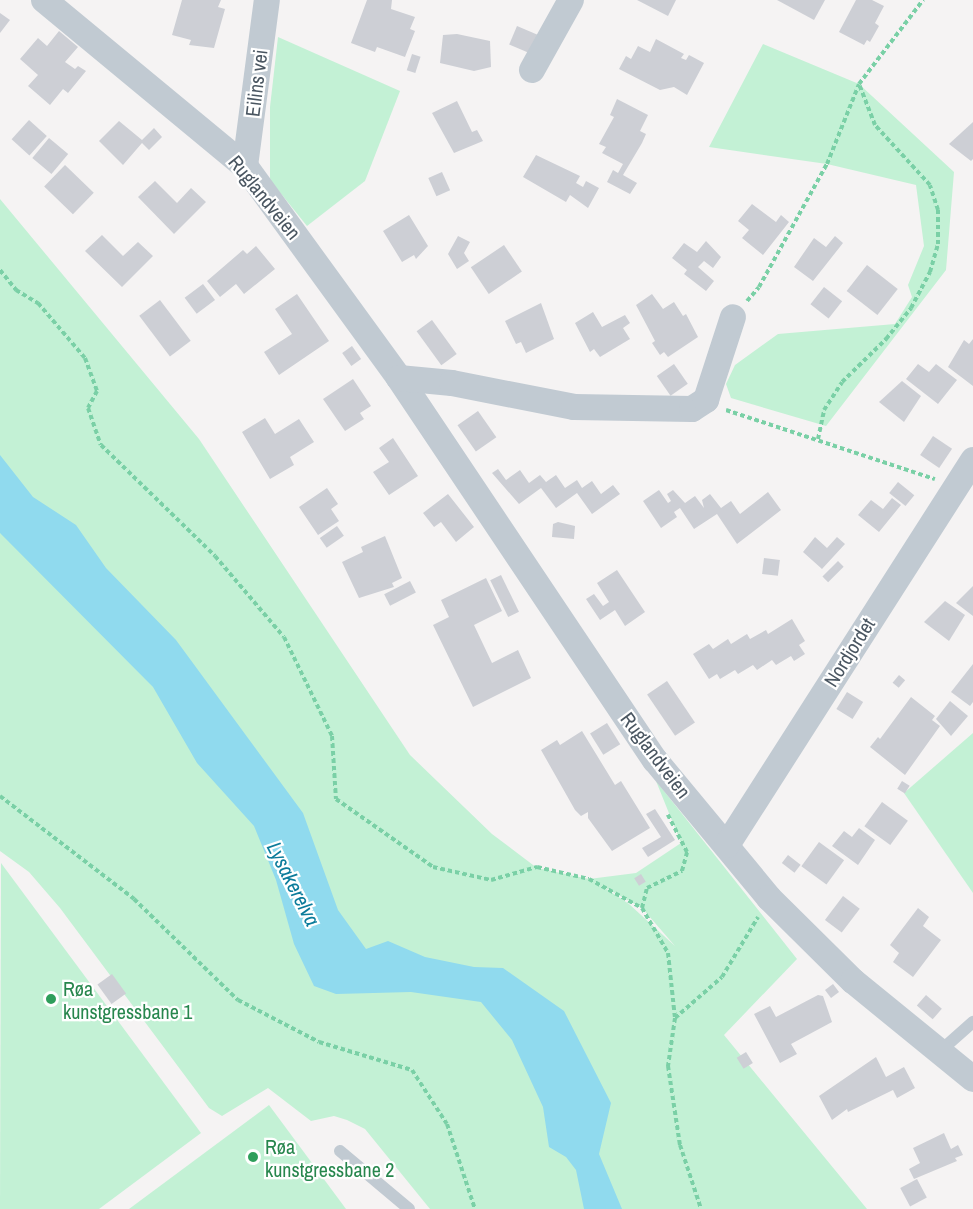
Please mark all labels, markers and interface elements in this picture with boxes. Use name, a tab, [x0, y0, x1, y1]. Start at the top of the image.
street label: Eilins vei	[240, 48, 272, 118]
street label: Ruglandveien	[224, 150, 306, 244]
street label: Nordjordet	[819, 613, 879, 691]
street label: Ruglandveien	[616, 707, 696, 803]
water label: Lysakerelva	[261, 838, 325, 930]
place label: Røa kunstgressbane 1	[63, 976, 192, 1023]
marker: Røa kunstgressbane 1	[44, 992, 58, 1006]
place label: Røa kunstgressbane 2	[265, 1134, 394, 1181]
marker: Røa kunstgressbane 2	[246, 1150, 260, 1164]

